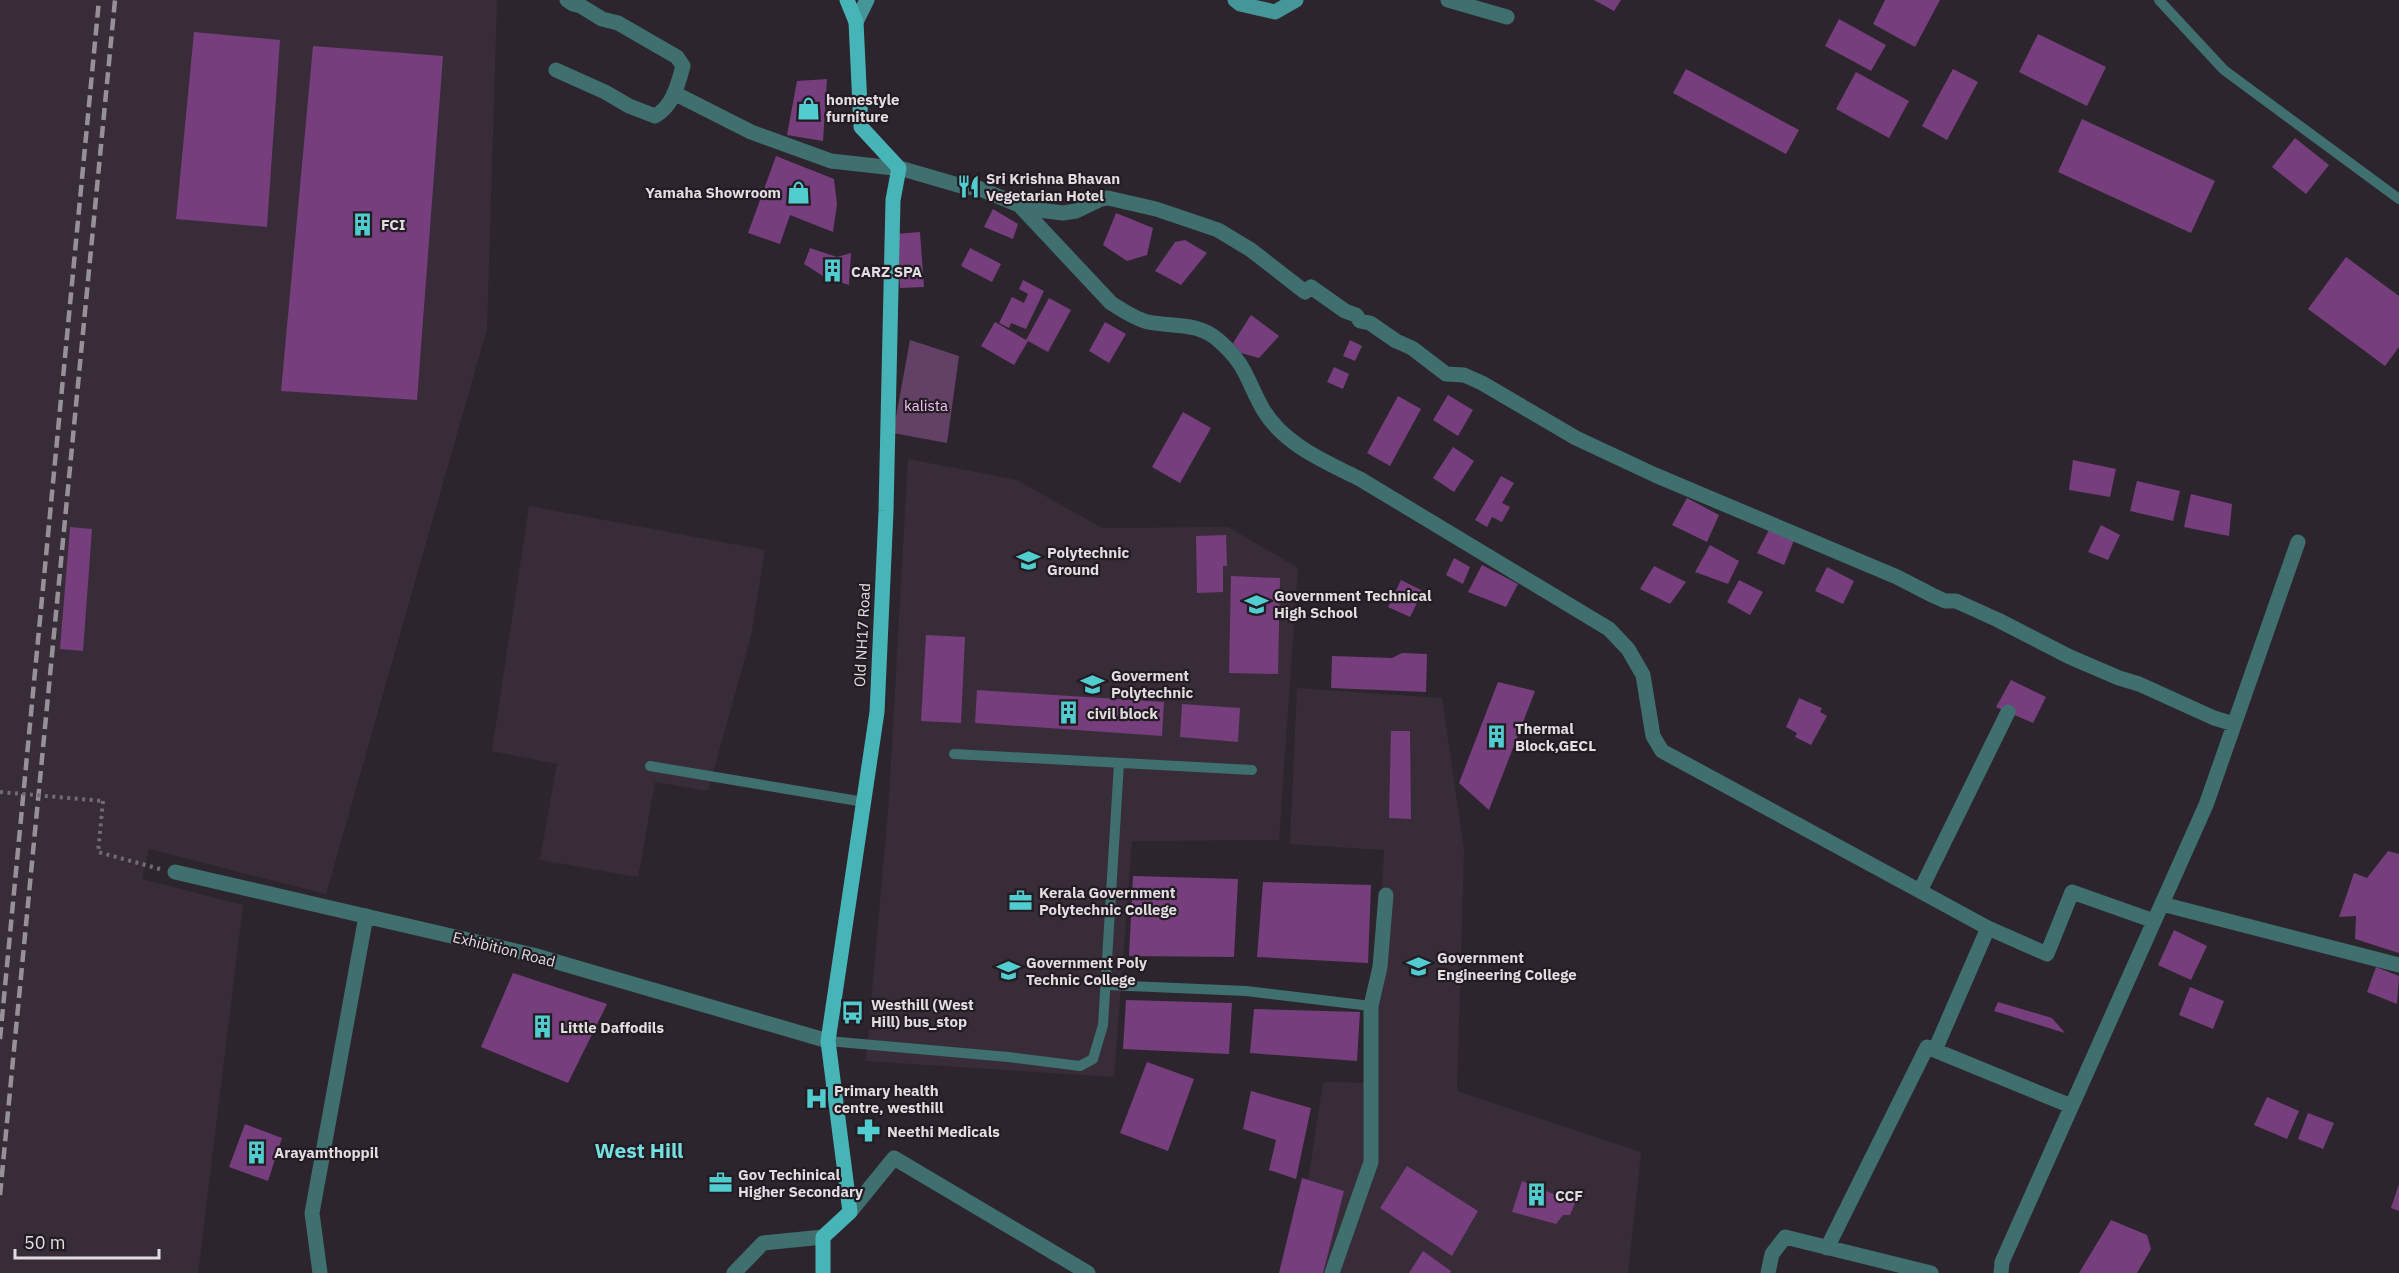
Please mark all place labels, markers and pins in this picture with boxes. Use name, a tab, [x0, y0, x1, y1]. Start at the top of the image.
place label: homestyle furniture	[826, 90, 899, 126]
shop icon: homestyle furniture	[795, 95, 821, 121]
place label: Sri Krishna Bhavan Vegetarian Hotel	[986, 169, 1120, 205]
restaurant icon: Sri Krishna Bhavan Vegetarian Hotel	[955, 174, 981, 200]
shop icon: Yamaha Showroom	[786, 179, 812, 205]
place label: Yamaha Showroom	[645, 183, 781, 202]
building icon: FCI	[350, 211, 376, 237]
place label: FCI	[381, 215, 406, 234]
building icon: CARZ SPA	[820, 258, 846, 284]
place label: CARZ SPA	[851, 262, 922, 281]
place label: Polytechnic Ground	[1047, 543, 1130, 579]
school or university icon: Polytechnic Ground	[1016, 548, 1042, 574]
place label: Government Technical High School	[1274, 586, 1432, 622]
school or university icon: Government Technical High School	[1243, 591, 1269, 617]
place label: Goverment Polytechnic	[1111, 666, 1194, 702]
school or university icon: Goverment Polytechnic	[1080, 671, 1106, 697]
building icon: civil block	[1056, 700, 1082, 726]
place label: civil block	[1087, 704, 1158, 723]
place label: Thermal Block,GECL	[1515, 719, 1596, 755]
building icon: Thermal Block,GECL	[1484, 724, 1510, 750]
place label: Kerala Government Polytechnic College	[1039, 883, 1177, 919]
office icon: Kerala Government Polytechnic College	[1008, 888, 1034, 914]
place label: Government Engineering College	[1437, 948, 1577, 984]
place label: Government Poly Technic College	[1026, 953, 1147, 989]
school or university icon: Government Engineering College	[1406, 953, 1432, 979]
school or university icon: Government Poly Technic College	[995, 958, 1021, 984]
place label: Westhill (West Hill) bus_stop	[871, 995, 974, 1031]
bus stop icon: Westhill (West Hill) bus_stop	[840, 1000, 866, 1026]
building icon: Little Daffodils	[529, 1014, 555, 1040]
place label: Little Daffodils	[560, 1018, 664, 1037]
place label: Primary health centre, westhill	[834, 1081, 944, 1117]
hospital icon: Primary health centre, westhill	[803, 1086, 829, 1112]
pharmacy icon: Neethi Medicals	[856, 1118, 882, 1144]
place label: Neethi Medicals	[887, 1122, 1000, 1141]
building icon: Arayamthoppil	[243, 1139, 269, 1165]
place label: Arayamthoppil	[274, 1143, 379, 1162]
place label: Gov Techinical Higher Secondary	[738, 1165, 863, 1201]
office icon: Gov Techinical Higher Secondary	[707, 1170, 733, 1196]
building icon: CCF	[1524, 1182, 1550, 1208]
place label: CCF	[1555, 1186, 1583, 1205]

